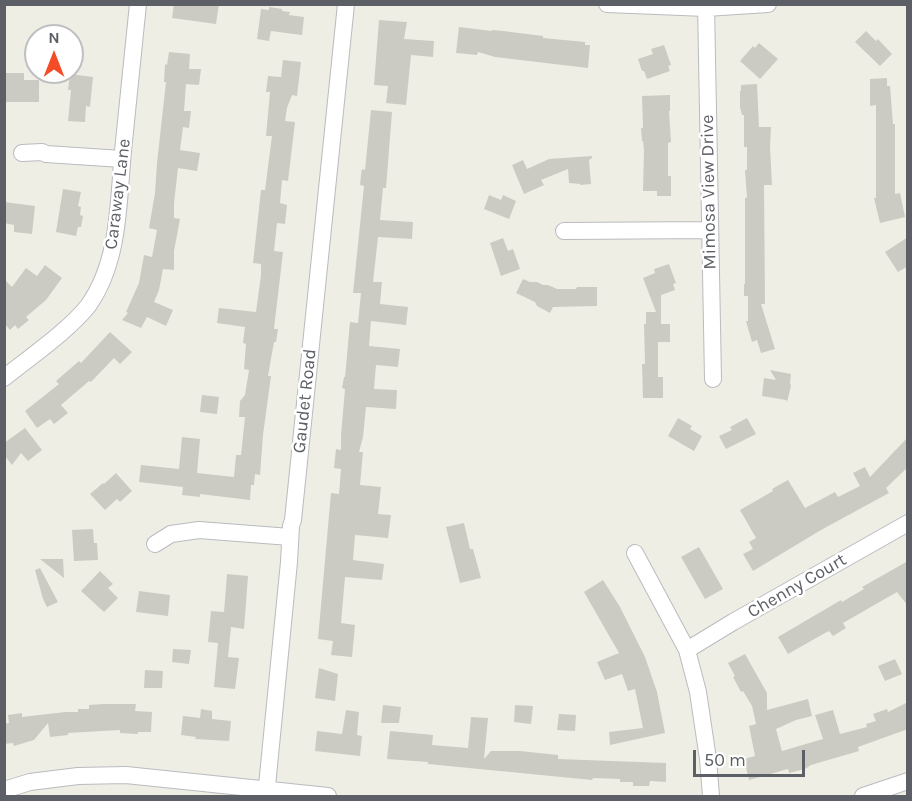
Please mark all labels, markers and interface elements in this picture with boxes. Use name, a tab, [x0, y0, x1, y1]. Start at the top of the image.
north arrow	[24, 24, 84, 84]
text: N	[48, 28, 60, 47]
street label: Mimosa View Drive	[697, 114, 721, 270]
street label: Caraway Lane	[100, 137, 136, 251]
street label: Gaudet Road	[289, 348, 321, 454]
street label: Chenny Court	[744, 549, 850, 623]
scale bar	[696, 738, 808, 776]
text: 50 m	[704, 749, 746, 771]

